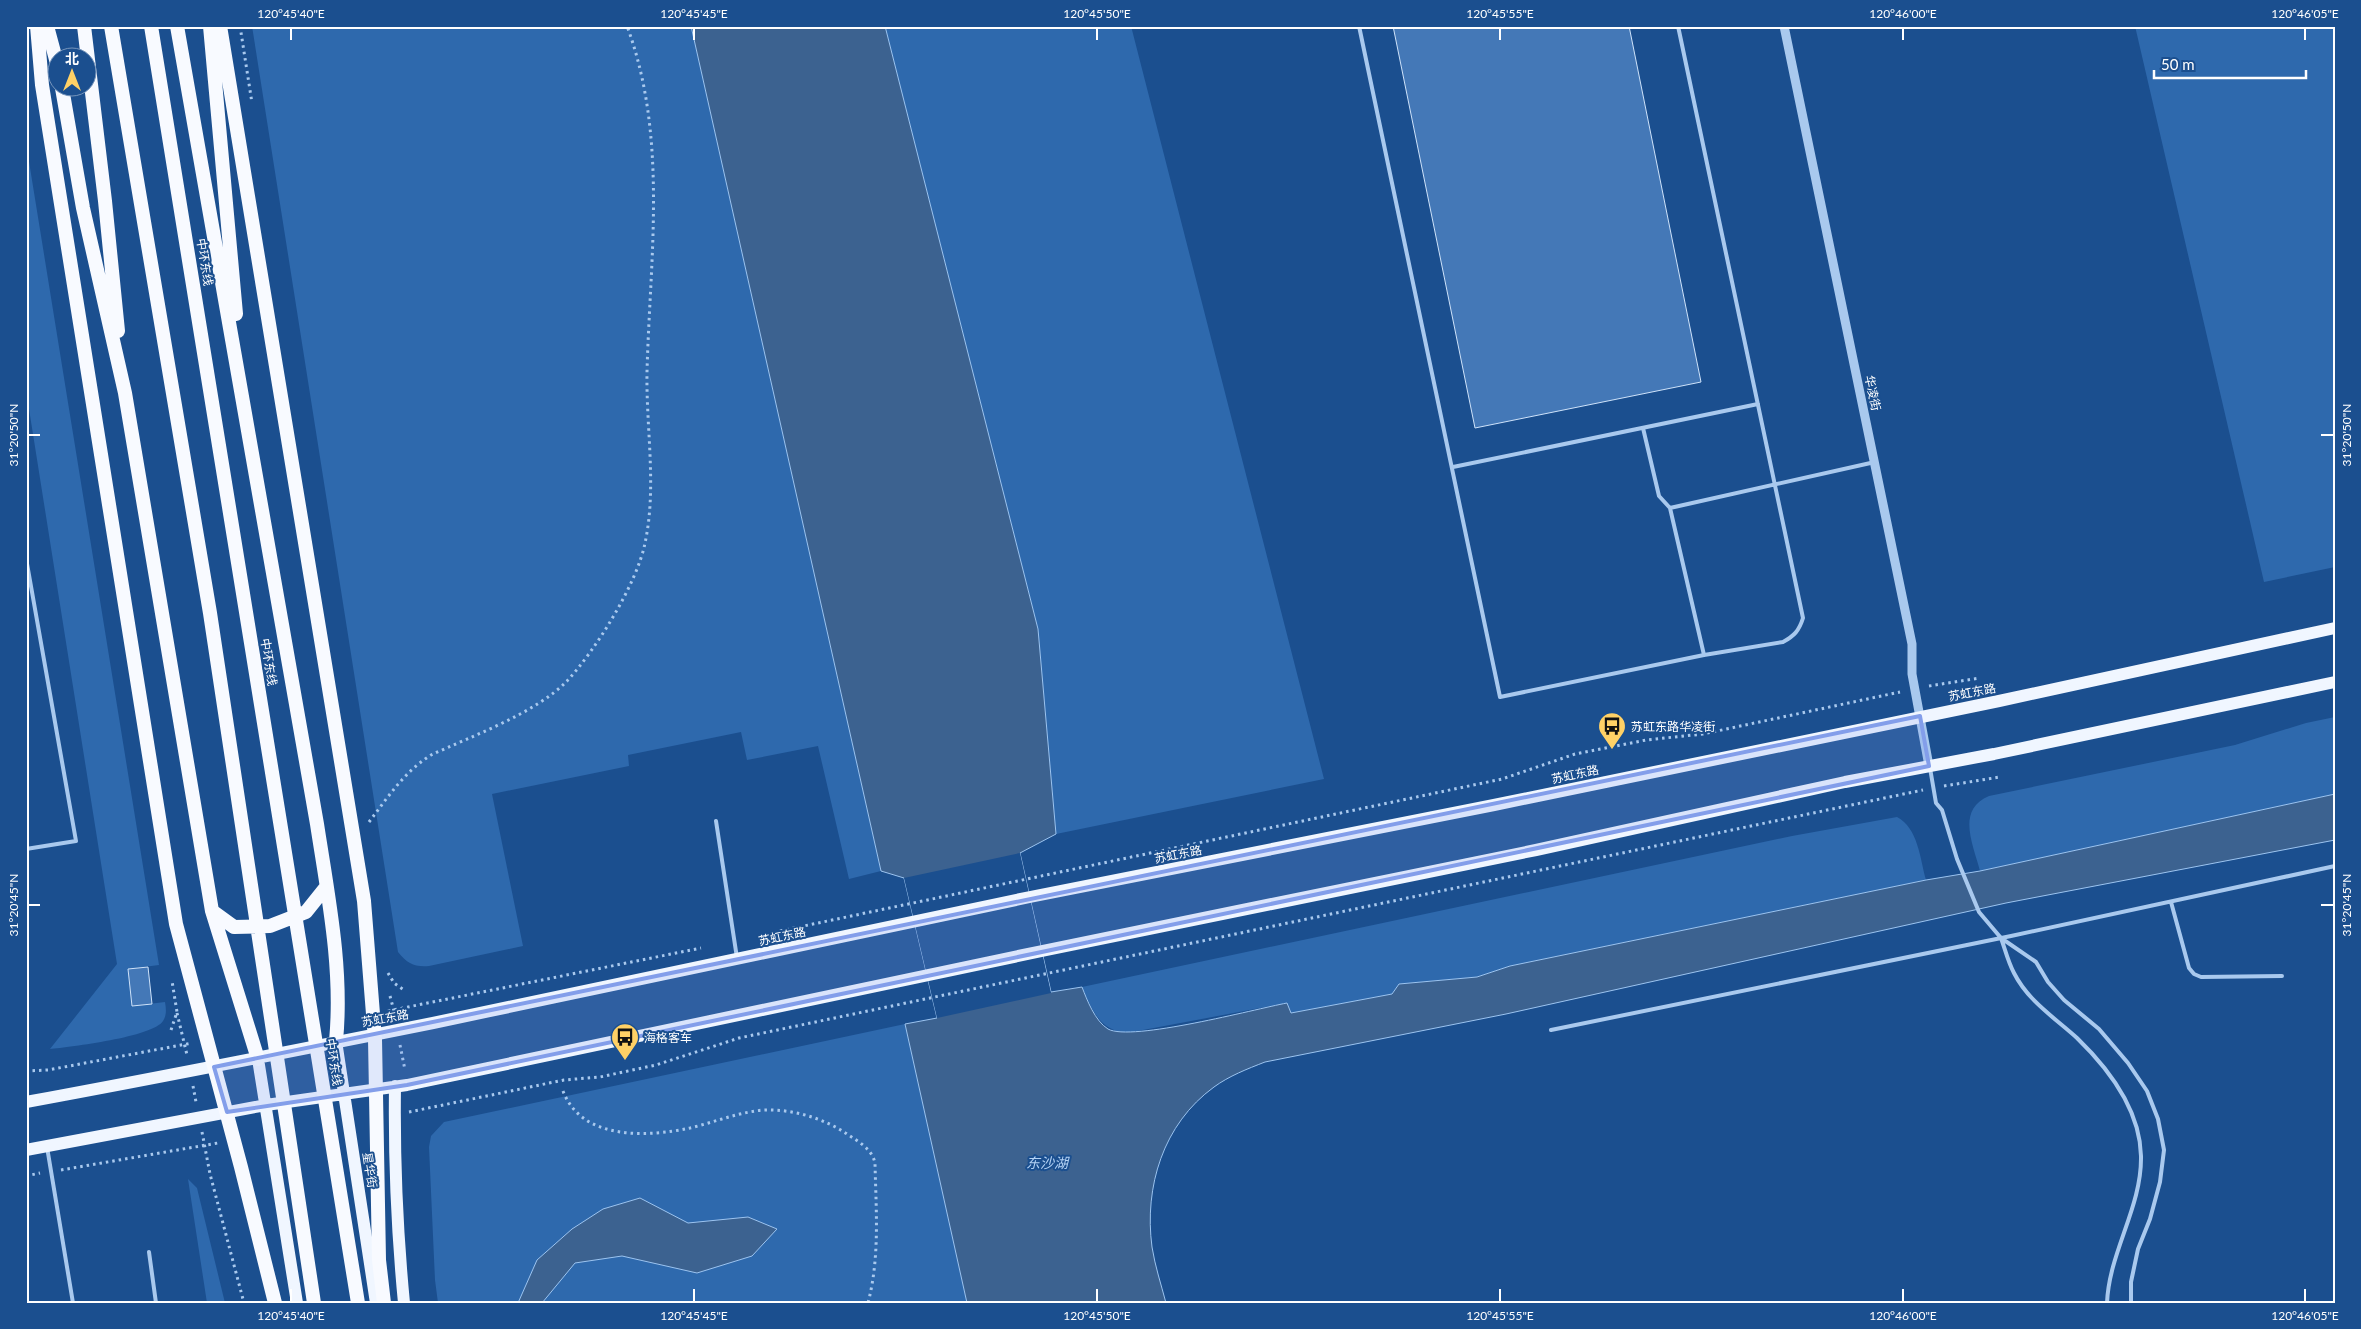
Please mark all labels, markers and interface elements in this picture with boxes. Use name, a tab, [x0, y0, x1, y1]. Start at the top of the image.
text: 120°45'40"E	[257, 6, 325, 21]
text: 120°45'45"E	[660, 6, 728, 21]
text: 120°45'50"E	[1063, 6, 1131, 21]
text: 120°45'55"E	[1466, 6, 1534, 21]
text: 120°46'00"E	[1869, 6, 1937, 21]
text: 120°46'05"E	[2271, 6, 2339, 21]
north arrow	[48, 48, 98, 98]
scale bar	[2154, 48, 2306, 80]
text: 北	[65, 50, 79, 67]
text: 50 m	[2161, 55, 2195, 73]
street label: 中环东线	[194, 237, 216, 287]
street label: 华凌街	[1862, 374, 1884, 412]
text: 31°20'50"N	[6, 404, 21, 466]
text: 31°20'50"N	[2339, 404, 2354, 466]
street label: 中环东线	[258, 637, 280, 687]
street label: 苏虹东路	[1947, 680, 1997, 704]
bus stop icon: 苏虹东路华凌街	[1597, 711, 1627, 750]
place label: 苏虹东路华凌街	[1631, 719, 1715, 734]
street label: 苏虹东路	[1550, 762, 1600, 786]
street label: 苏虹东路	[1153, 842, 1203, 866]
text: 31°20'45"N	[6, 874, 21, 936]
text: 31°20'45"N	[2339, 874, 2354, 936]
street label: 苏虹东路	[757, 924, 807, 948]
street label: 苏虹东路	[360, 1006, 410, 1030]
bus stop icon: 海格客车	[610, 1022, 640, 1061]
place label: 海格客车	[644, 1030, 692, 1045]
street label: 中环东线	[323, 1037, 345, 1087]
street label: 星华街	[360, 1151, 380, 1189]
water label: 东沙湖	[1026, 1154, 1070, 1171]
text: 120°45'40"E	[257, 1308, 325, 1323]
text: 120°45'45"E	[660, 1308, 728, 1323]
text: 120°45'50"E	[1063, 1308, 1131, 1323]
text: 120°45'55"E	[1466, 1308, 1534, 1323]
text: 120°46'00"E	[1869, 1308, 1937, 1323]
text: 120°46'05"E	[2271, 1308, 2339, 1323]

